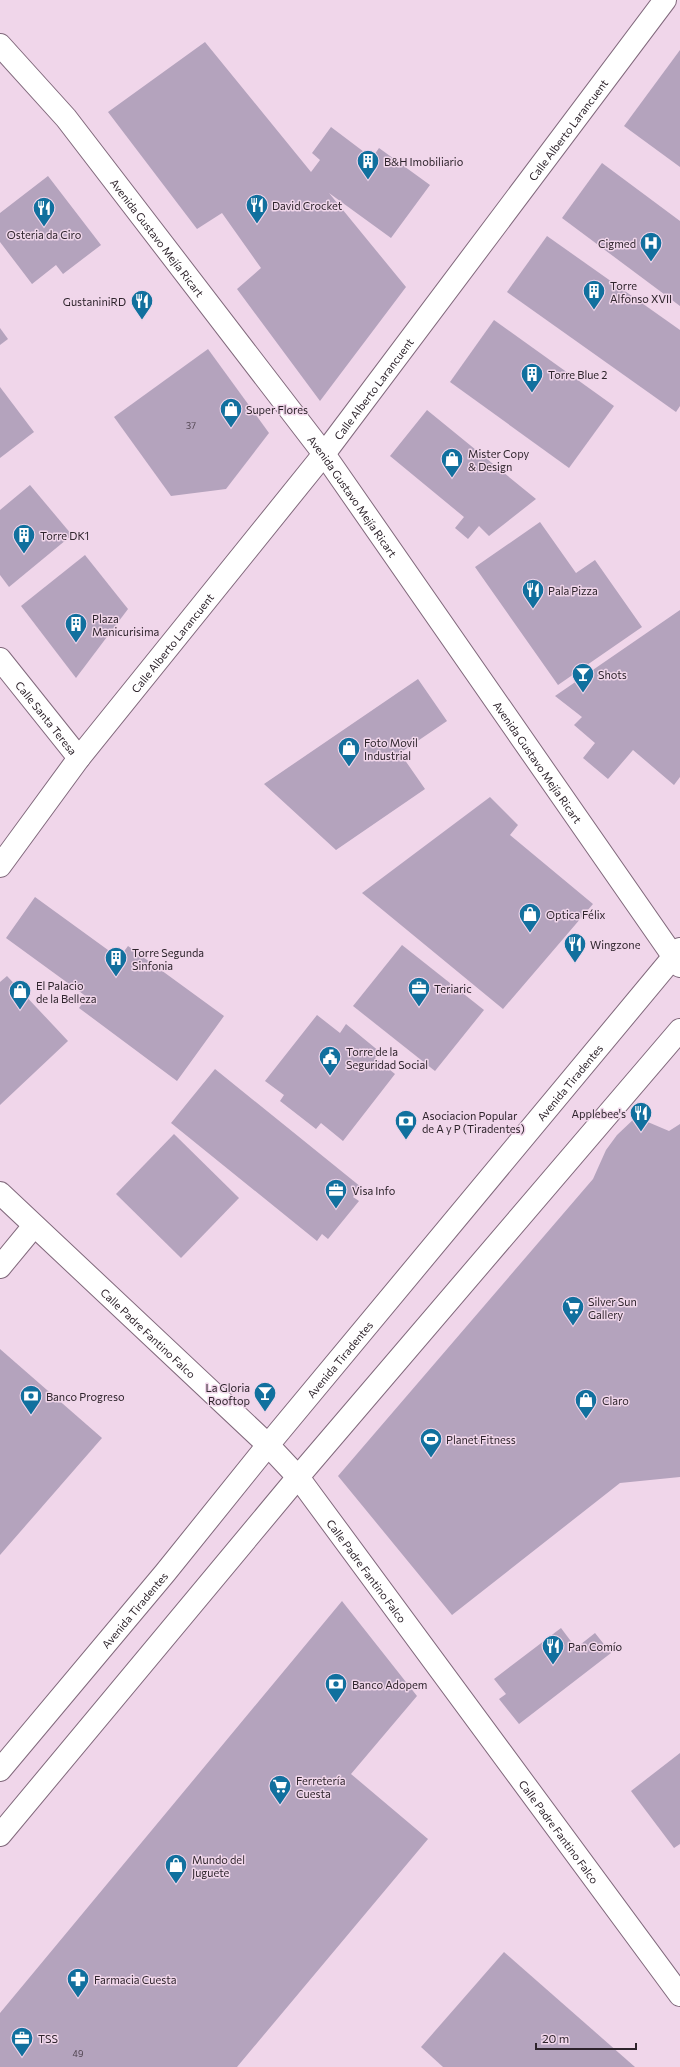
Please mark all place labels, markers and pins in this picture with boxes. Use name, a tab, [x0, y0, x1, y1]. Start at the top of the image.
building icon: B&H Imobiliario	[355, 148, 381, 181]
place label: B&H Imobiliario	[384, 155, 464, 168]
restaurant icon: David Crocket	[244, 192, 270, 225]
restaurant icon: Osteria da Ciro	[31, 195, 57, 228]
place label: David Crocket	[272, 199, 343, 212]
place label: Osteria da Ciro	[7, 228, 82, 241]
hospital icon: Cigmed	[638, 230, 664, 263]
place label: Cigmed	[598, 237, 636, 250]
building icon: Torre Alfonso XVII	[581, 278, 607, 311]
place label: Torre Alfonso XVII	[610, 279, 672, 305]
restaurant icon: GustaniniRD	[129, 288, 155, 321]
place label: GustaniniRD	[63, 295, 126, 308]
building icon: Torre Blue 2	[519, 361, 545, 394]
place label: Torre Blue 2	[548, 368, 607, 381]
shop icon: Super Flores	[218, 396, 244, 429]
place label: Super Flores	[246, 403, 308, 416]
shop icon: Mister Copy & Design	[439, 446, 465, 479]
place label: Mister Copy & Design	[468, 447, 530, 473]
building icon: Torre DK1	[11, 522, 37, 555]
place label: Torre DK1	[40, 529, 89, 542]
restaurant icon: Pala Pizza	[520, 577, 546, 610]
place label: Pala Pizza	[548, 584, 598, 597]
building icon: Plaza Manicurisima	[63, 611, 89, 644]
place label: Plaza Manicurisima	[92, 612, 159, 638]
bar icon: Shots	[570, 661, 596, 694]
place label: Shots	[598, 668, 627, 681]
shop icon: Foto Movil Industrial	[336, 735, 362, 768]
place label: Foto Movil Industrial	[364, 736, 418, 762]
shop icon: Optica Félix	[517, 901, 543, 934]
place label: Optica Félix	[546, 908, 606, 921]
restaurant icon: Wingzone	[562, 931, 588, 964]
place label: Wingzone	[590, 938, 641, 951]
building icon: Torre Segunda Sinfonia	[103, 945, 129, 978]
place label: Torre Segunda Sinfonia	[132, 946, 204, 972]
office icon: Teriaric	[406, 975, 432, 1008]
shop icon: El Palacio de la Belleza	[7, 978, 33, 1011]
place label: El Palacio de la Belleza	[36, 979, 96, 1005]
place label: Teriaric	[434, 982, 472, 995]
public building icon: Torre de la Seguridad Social	[317, 1044, 343, 1077]
place label: Torre de la Seguridad Social	[346, 1045, 428, 1071]
restaurant icon: Applebee's	[628, 1100, 654, 1133]
place label: Applebee's	[571, 1107, 626, 1120]
bank icon: Asociacion Popular de A y P (Tiradentes)	[393, 1108, 419, 1141]
place label: Asociacion Popular de A y P (Tiradentes)	[422, 1109, 525, 1135]
office icon: Visa Info	[323, 1177, 349, 1210]
place label: Visa Info	[352, 1184, 396, 1197]
supermarket icon: Silver Sun Gallery	[560, 1294, 586, 1327]
place label: Silver Sun Gallery	[588, 1295, 637, 1321]
bar icon: La Gloria Rooftop	[252, 1380, 278, 1413]
place label: La Gloria Rooftop	[205, 1381, 250, 1407]
bank icon: Banco Progreso	[18, 1383, 44, 1416]
shop icon: Claro	[573, 1387, 599, 1420]
place label: Banco Progreso	[46, 1390, 125, 1403]
place label: Claro	[602, 1394, 629, 1407]
sports icon: Planet Fitness	[418, 1426, 444, 1459]
place label: Planet Fitness	[446, 1433, 516, 1446]
restaurant icon: Pan Comío	[540, 1633, 566, 1666]
place label: Pan Comío	[568, 1640, 623, 1653]
bank icon: Banco Adopem	[323, 1671, 349, 1704]
place label: Banco Adopem	[352, 1678, 427, 1691]
supermarket icon: Ferretería Cuesta	[267, 1773, 293, 1806]
place label: Ferretería Cuesta	[296, 1774, 345, 1800]
shop icon: Mundo del Juguete	[163, 1852, 189, 1885]
place label: Mundo del Juguete	[192, 1853, 245, 1880]
pharmacy icon: Farmacia Cuesta	[65, 1966, 91, 1999]
place label: Farmacia Cuesta	[94, 1973, 176, 1986]
office icon: TSS	[9, 2025, 35, 2058]
place label: TSS	[38, 2032, 58, 2045]

